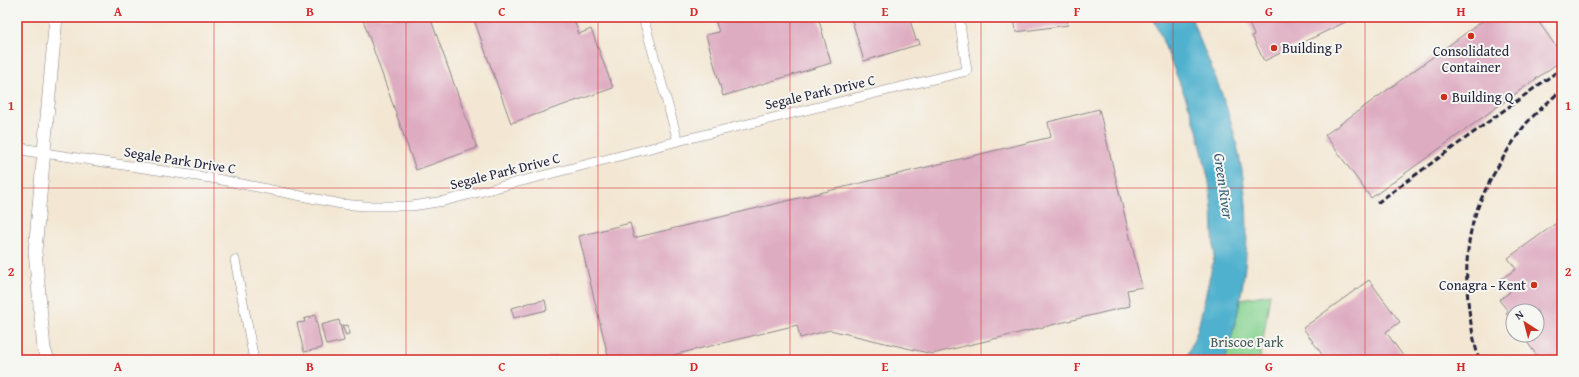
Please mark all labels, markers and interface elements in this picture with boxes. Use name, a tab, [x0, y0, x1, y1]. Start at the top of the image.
text: A	[114, 2, 123, 21]
text: B	[306, 2, 314, 21]
text: C	[498, 2, 506, 21]
text: D	[690, 2, 698, 21]
text: E	[882, 2, 889, 21]
text: F	[1074, 2, 1081, 21]
text: G	[1265, 2, 1273, 21]
text: H	[1456, 2, 1466, 21]
marker: Consolidated Container	[1466, 31, 1476, 41]
place label: Building P	[1282, 38, 1342, 58]
place label: Consolidated Container	[1433, 41, 1510, 77]
marker: Building P	[1269, 43, 1279, 53]
street label: Segale Park Drive C	[763, 69, 878, 114]
place label: Building Q	[1452, 87, 1515, 107]
marker: Building Q	[1439, 92, 1449, 102]
text: 1	[8, 96, 14, 115]
text: 1	[1565, 96, 1571, 115]
street label: Segale Park Drive C	[123, 141, 238, 179]
street label: Segale Park Drive C	[448, 148, 563, 194]
water label: Green River	[1209, 152, 1239, 221]
text: 2	[8, 262, 15, 281]
text: 2	[1565, 262, 1572, 281]
place label: Conagra - Kent	[1439, 275, 1526, 295]
marker: Conagra - Kent	[1529, 280, 1539, 290]
north arrow	[1505, 303, 1545, 343]
text: N	[1511, 306, 1527, 324]
park label: Briscoe Park	[1210, 332, 1284, 352]
text: A	[114, 357, 123, 376]
text: B	[306, 357, 314, 376]
text: C	[498, 357, 506, 376]
text: D	[690, 357, 698, 376]
text: E	[882, 357, 889, 376]
text: F	[1074, 357, 1081, 376]
text: G	[1265, 357, 1273, 376]
text: H	[1456, 357, 1466, 376]

